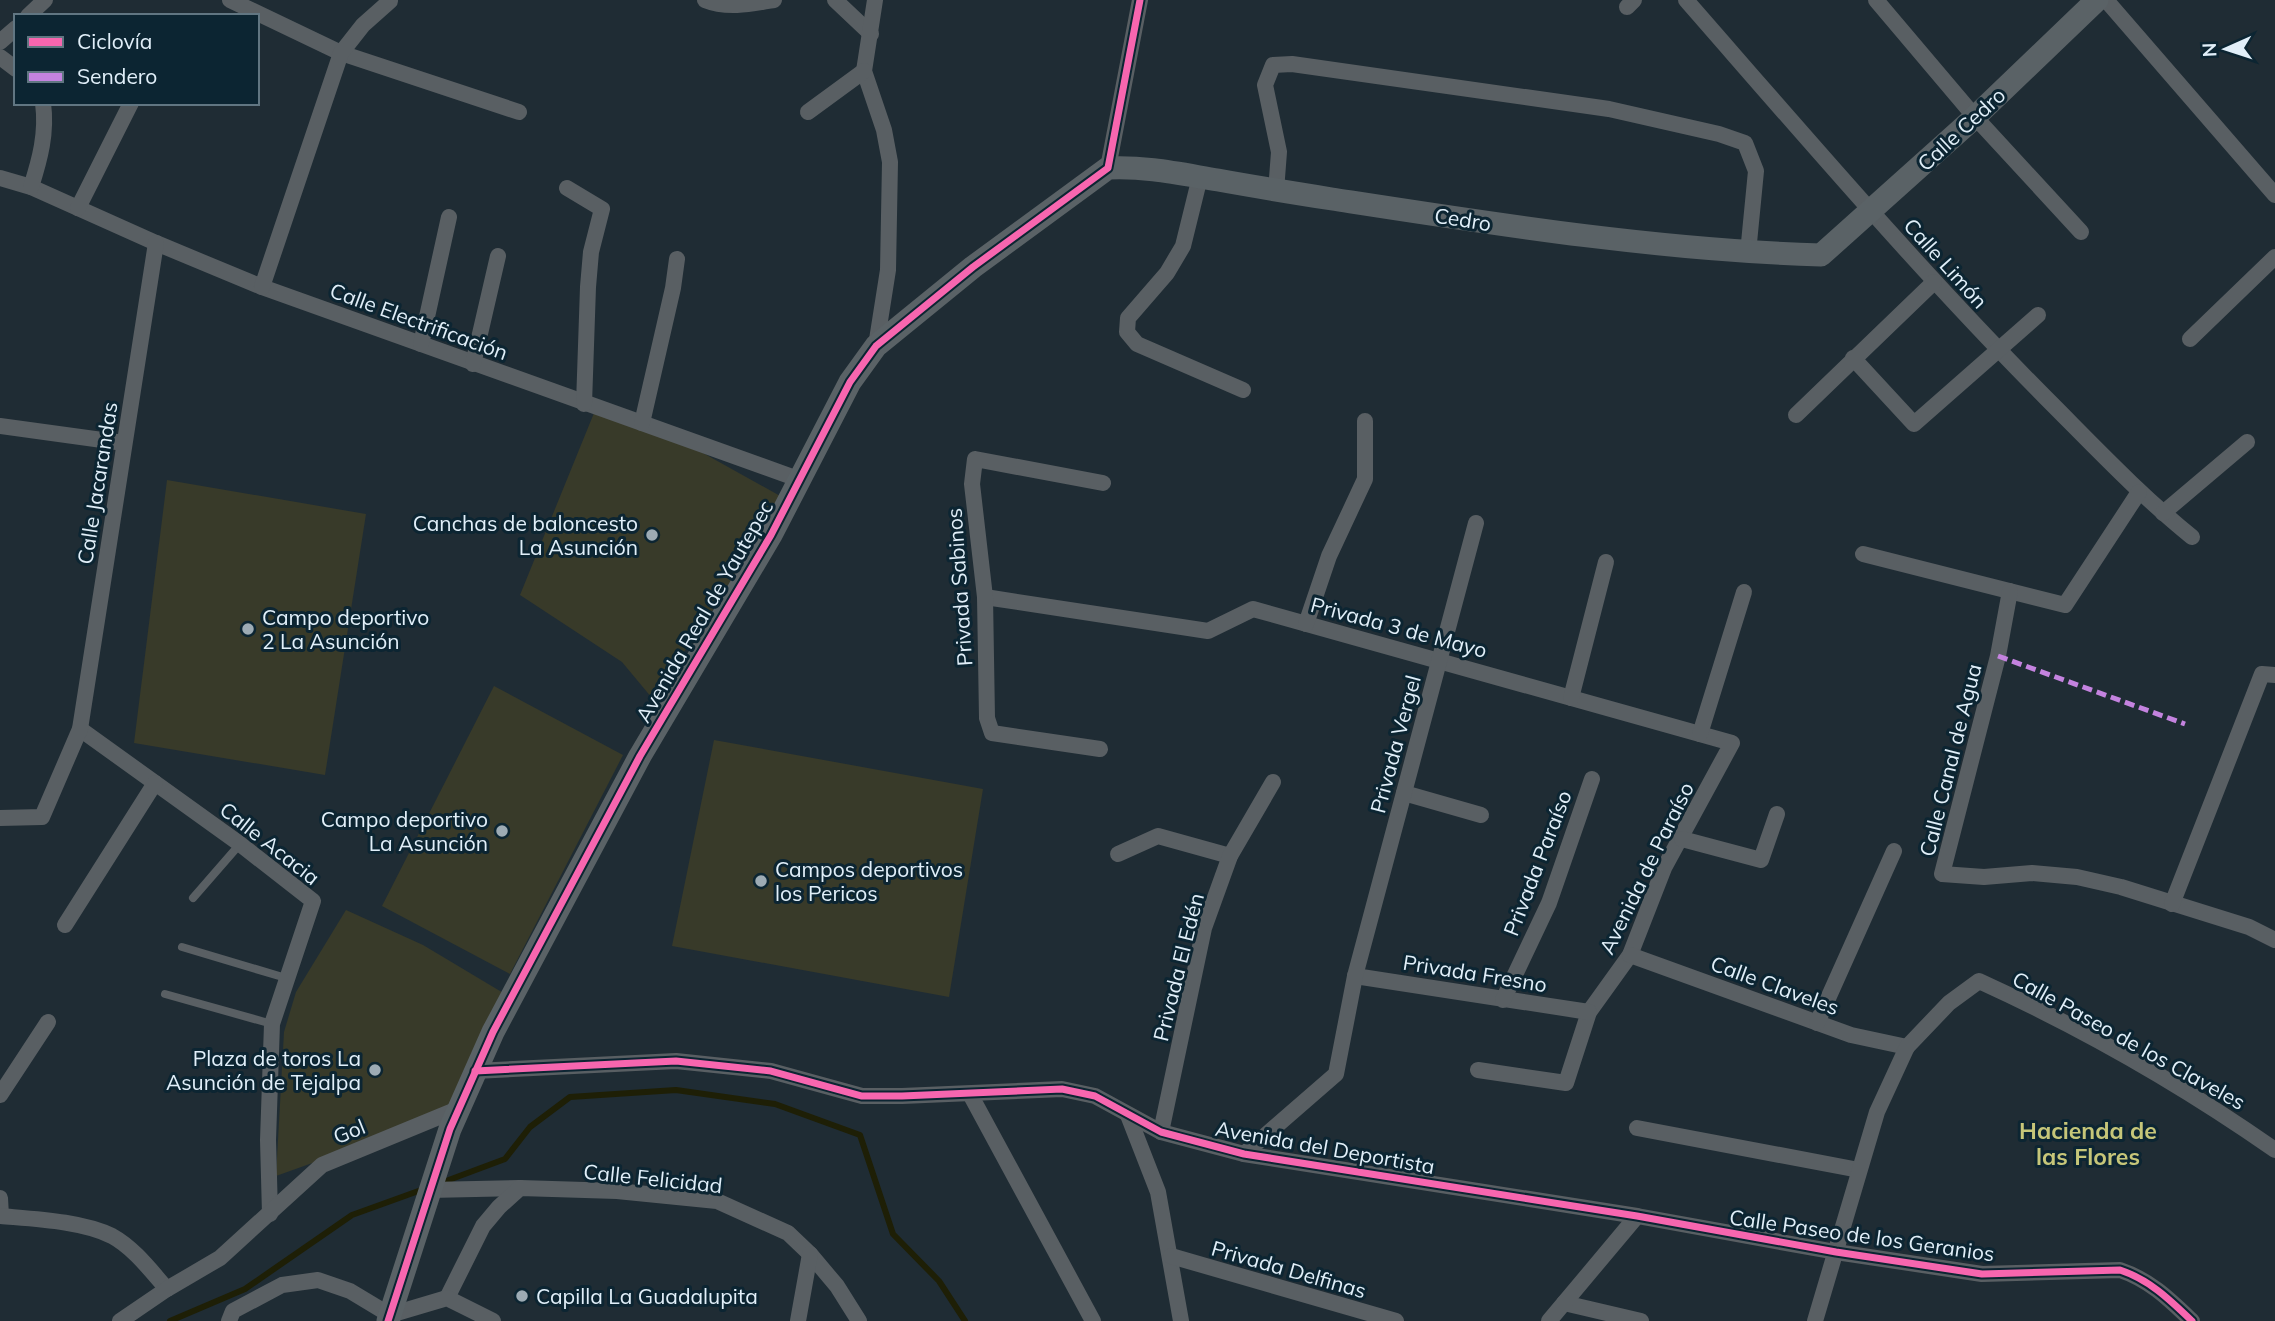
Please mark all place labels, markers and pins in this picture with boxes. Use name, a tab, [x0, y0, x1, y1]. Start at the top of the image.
place label: Canchas de baloncesto La Asunción	[413, 510, 638, 560]
marker: Canchas de baloncesto La Asunción	[644, 527, 660, 543]
place label: Campo deportivo 2 La Asunción	[262, 604, 429, 654]
marker: Campo deportivo 2 La Asunción	[240, 621, 256, 637]
place label: Campo deportivo La Asunción	[321, 806, 488, 856]
marker: Campo deportivo La Asunción	[494, 823, 510, 839]
place label: Campos deportivos los Pericos	[775, 856, 963, 906]
marker: Campos deportivos los Pericos	[753, 873, 769, 889]
place label: Plaza de toros La Asunción de Tejalpa	[166, 1045, 361, 1095]
marker: Plaza de toros La Asunción de Tejalpa	[367, 1062, 383, 1078]
place label: Capilla La Guadalupita	[536, 1283, 758, 1309]
marker: Capilla La Guadalupita	[514, 1288, 530, 1304]

